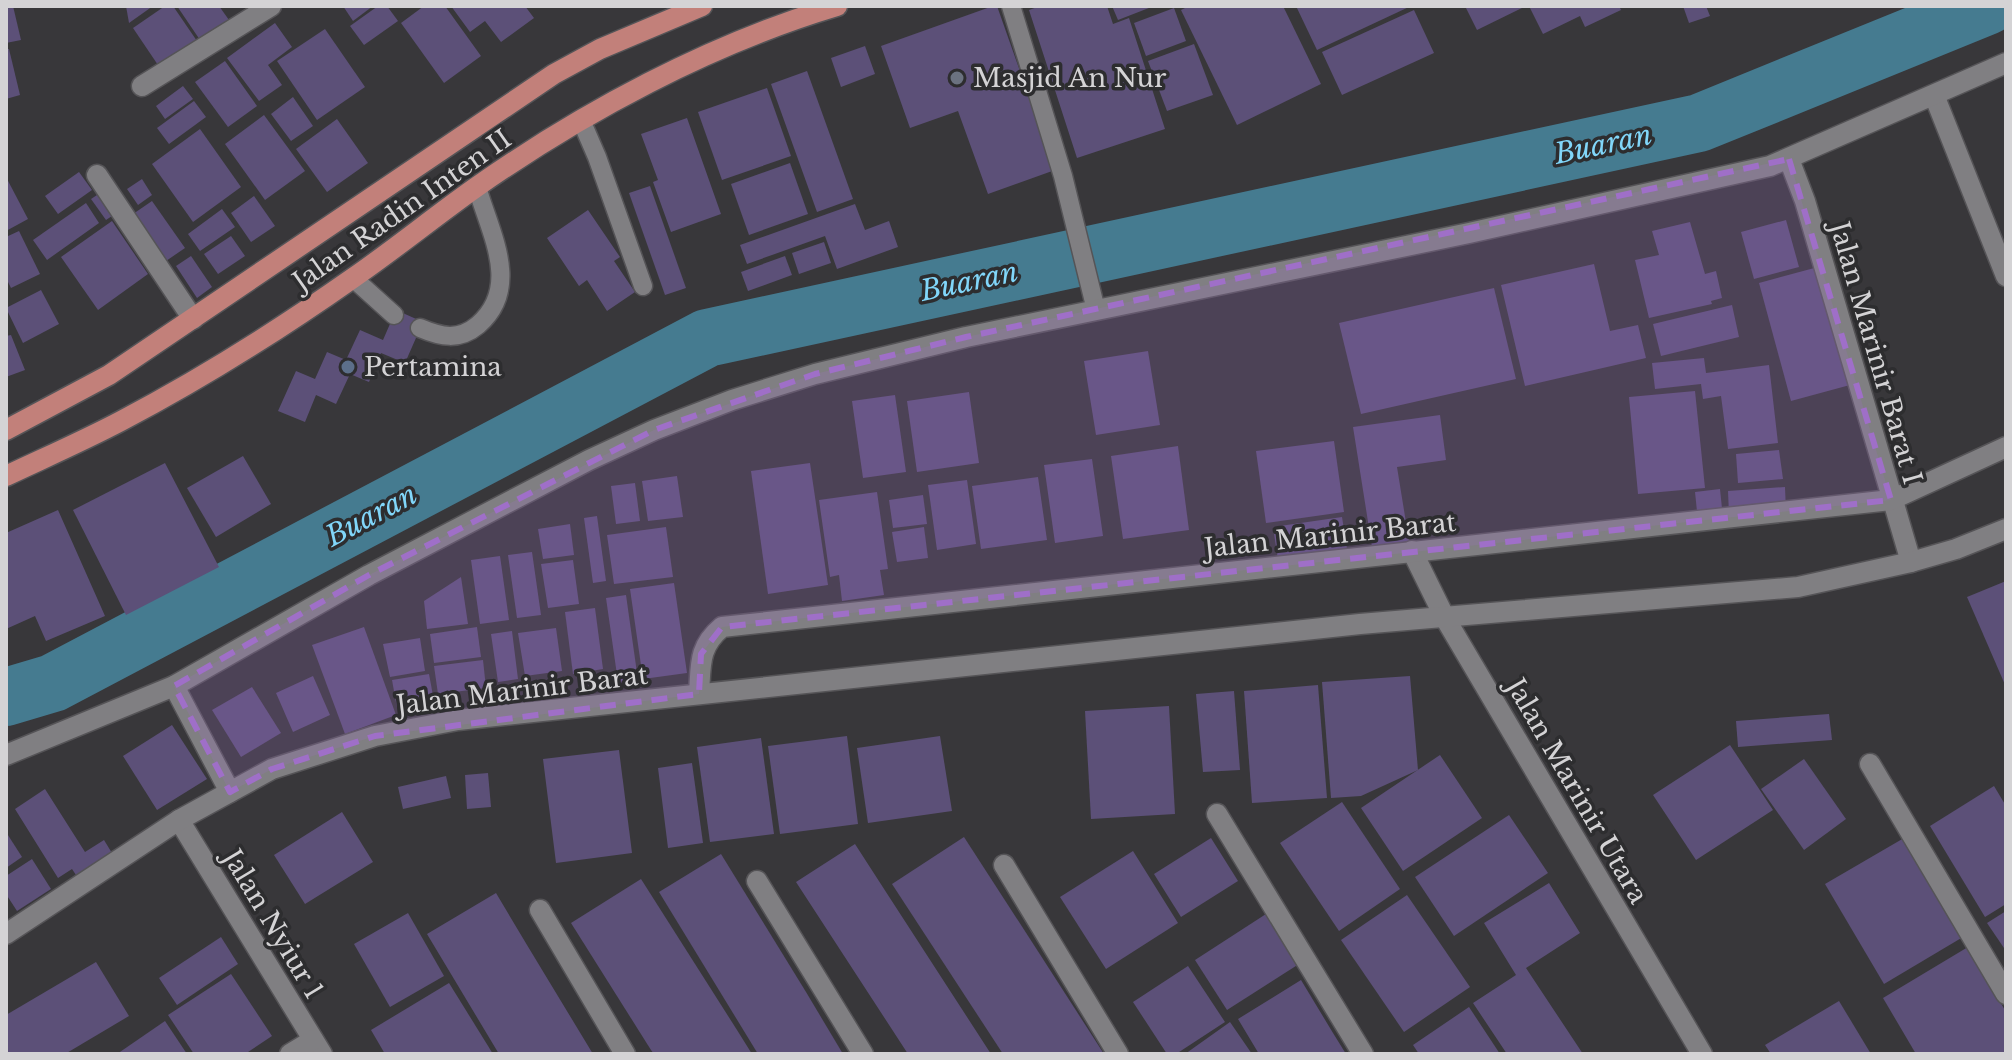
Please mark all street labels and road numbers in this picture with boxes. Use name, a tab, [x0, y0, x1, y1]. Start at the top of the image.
street label: Jalan Radin Inten II	[284, 123, 517, 299]
street label: Jalan Marinir Barat I	[1822, 215, 1929, 488]
street label: Jalan Marinir Barat	[1200, 506, 1458, 564]
street label: Jalan Marinir Barat	[392, 659, 650, 722]
street label: Jalan Marinir Utara	[1498, 670, 1655, 910]
street label: Jalan Nyiur 1	[214, 841, 330, 1004]

